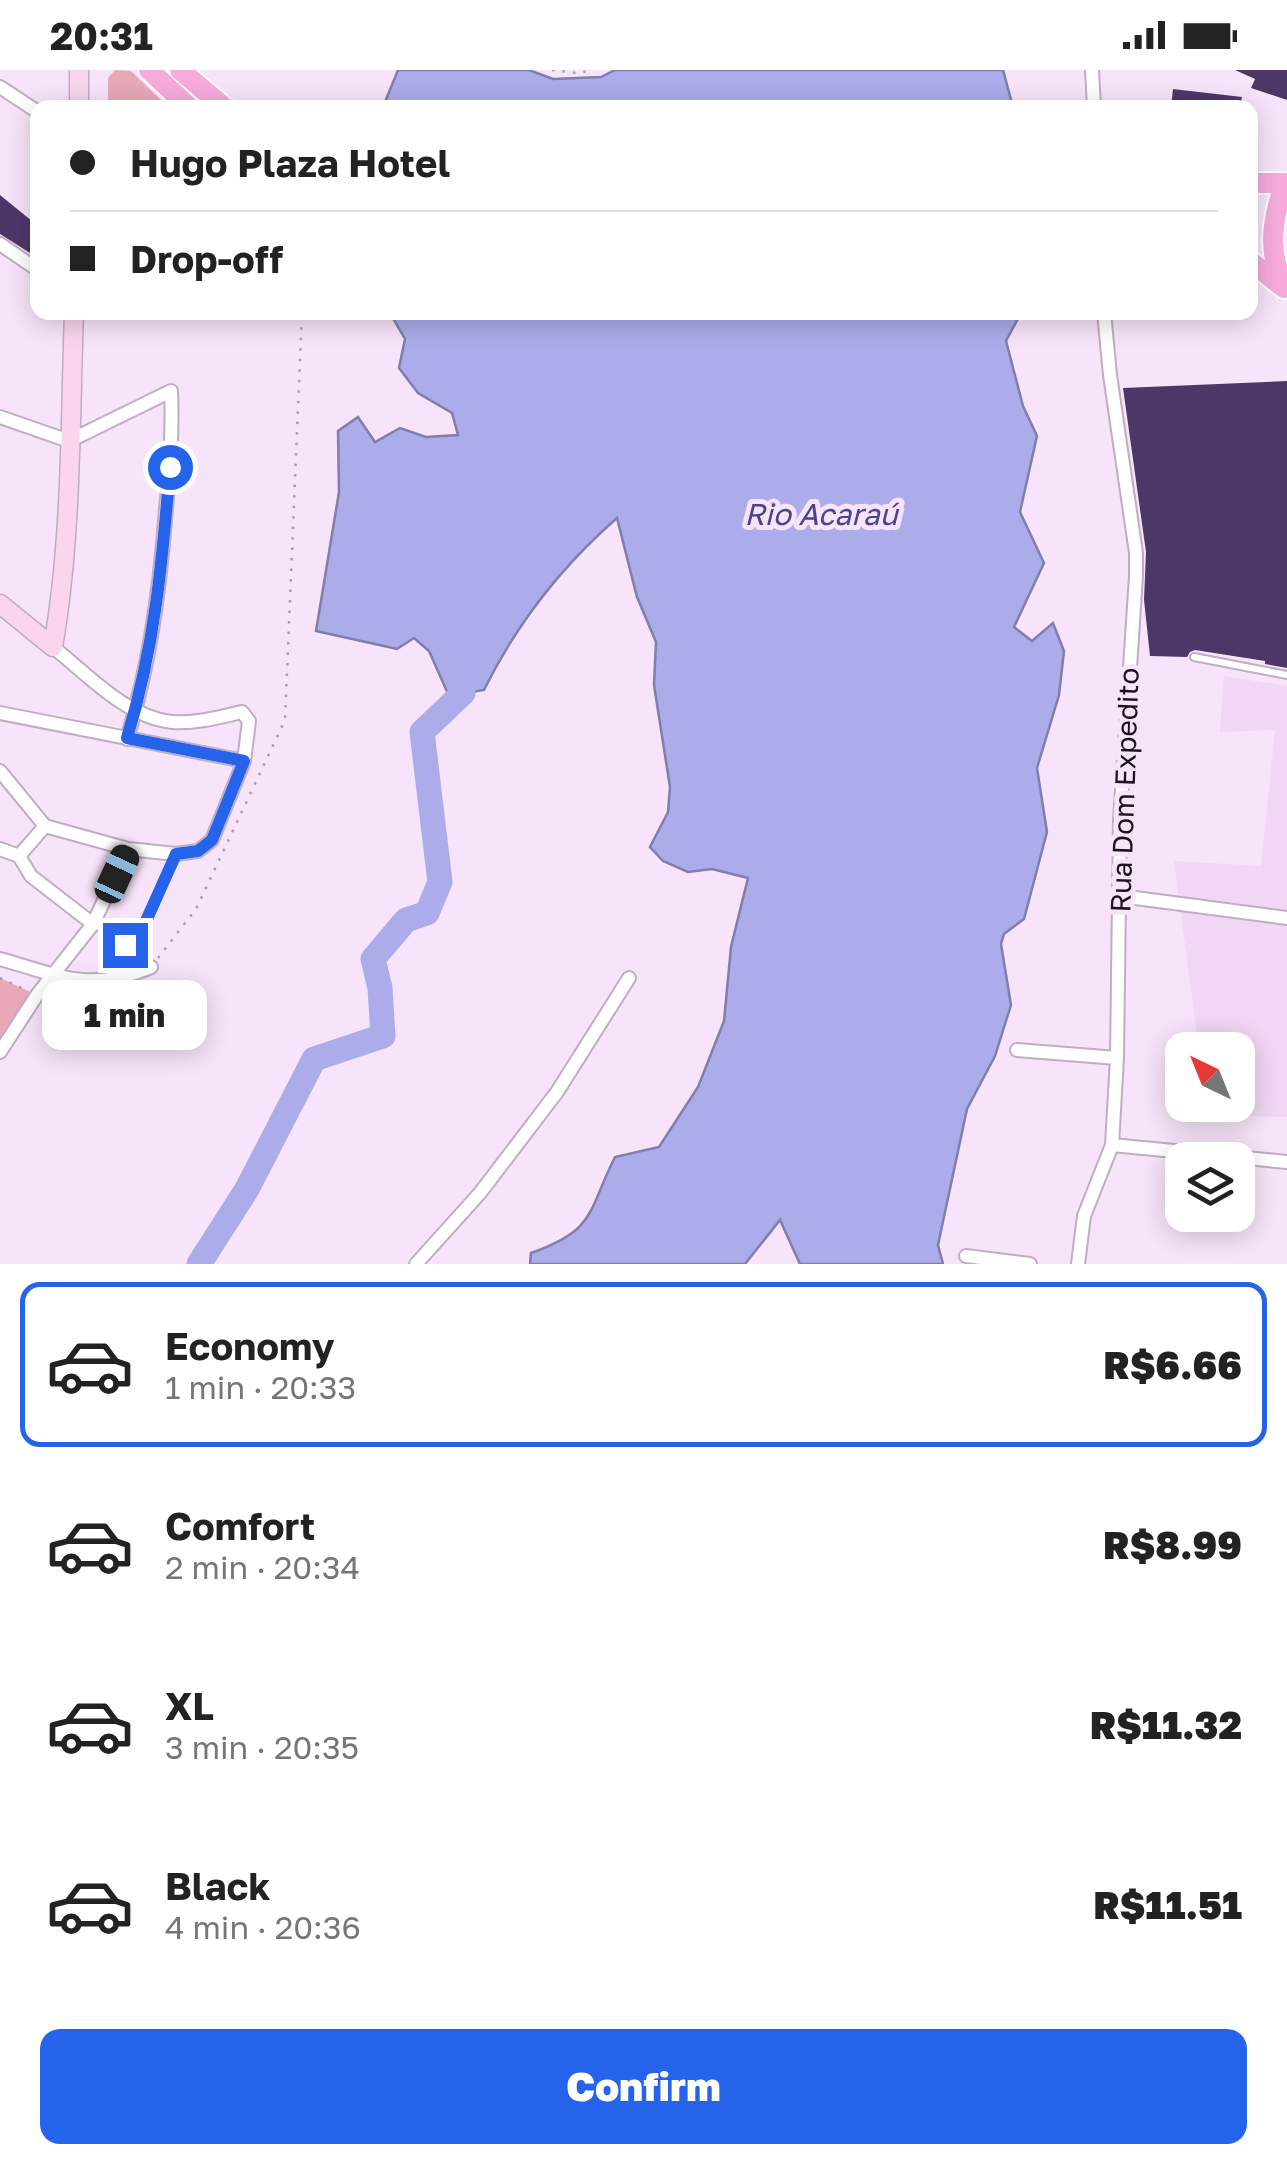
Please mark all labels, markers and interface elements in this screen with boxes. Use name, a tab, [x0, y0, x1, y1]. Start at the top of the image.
text: 20:31	[50, 13, 153, 58]
text: Hugo Plaza Hotel	[130, 140, 450, 185]
text: Drop-off	[130, 236, 283, 281]
route start	[148, 445, 193, 490]
water label: Rio Acaraú	[744, 496, 901, 532]
street label: Rua Dom Expedito	[1103, 667, 1145, 913]
car	[91, 840, 143, 908]
route end	[103, 923, 148, 968]
callout: 1 min	[42, 980, 208, 1050]
text: 1 min	[84, 996, 165, 1034]
north arrow	[1165, 1032, 1255, 1122]
map controls	[1165, 1032, 1255, 1232]
button: layers	[1165, 1142, 1255, 1232]
icon: car	[45, 1320, 135, 1410]
text: Economy	[165, 1323, 334, 1368]
text: R$6.66	[1103, 1342, 1242, 1387]
text: 1 min · 20:33	[165, 1368, 356, 1406]
icon: car	[45, 1500, 135, 1590]
text: Comfort	[165, 1503, 315, 1548]
text: R$8.99	[1103, 1522, 1242, 1567]
text: 2 min · 20:34	[165, 1548, 360, 1586]
icon: car	[45, 1680, 135, 1770]
text: XL	[165, 1683, 214, 1728]
text: R$11.32	[1090, 1702, 1242, 1747]
text: 3 min · 20:35	[165, 1728, 359, 1766]
icon: car	[45, 1860, 135, 1950]
text: Black	[165, 1863, 270, 1908]
text: R$11.51	[1093, 1882, 1242, 1927]
text: 4 min · 20:36	[165, 1908, 361, 1946]
button: Confirm	[40, 2029, 1247, 2144]

